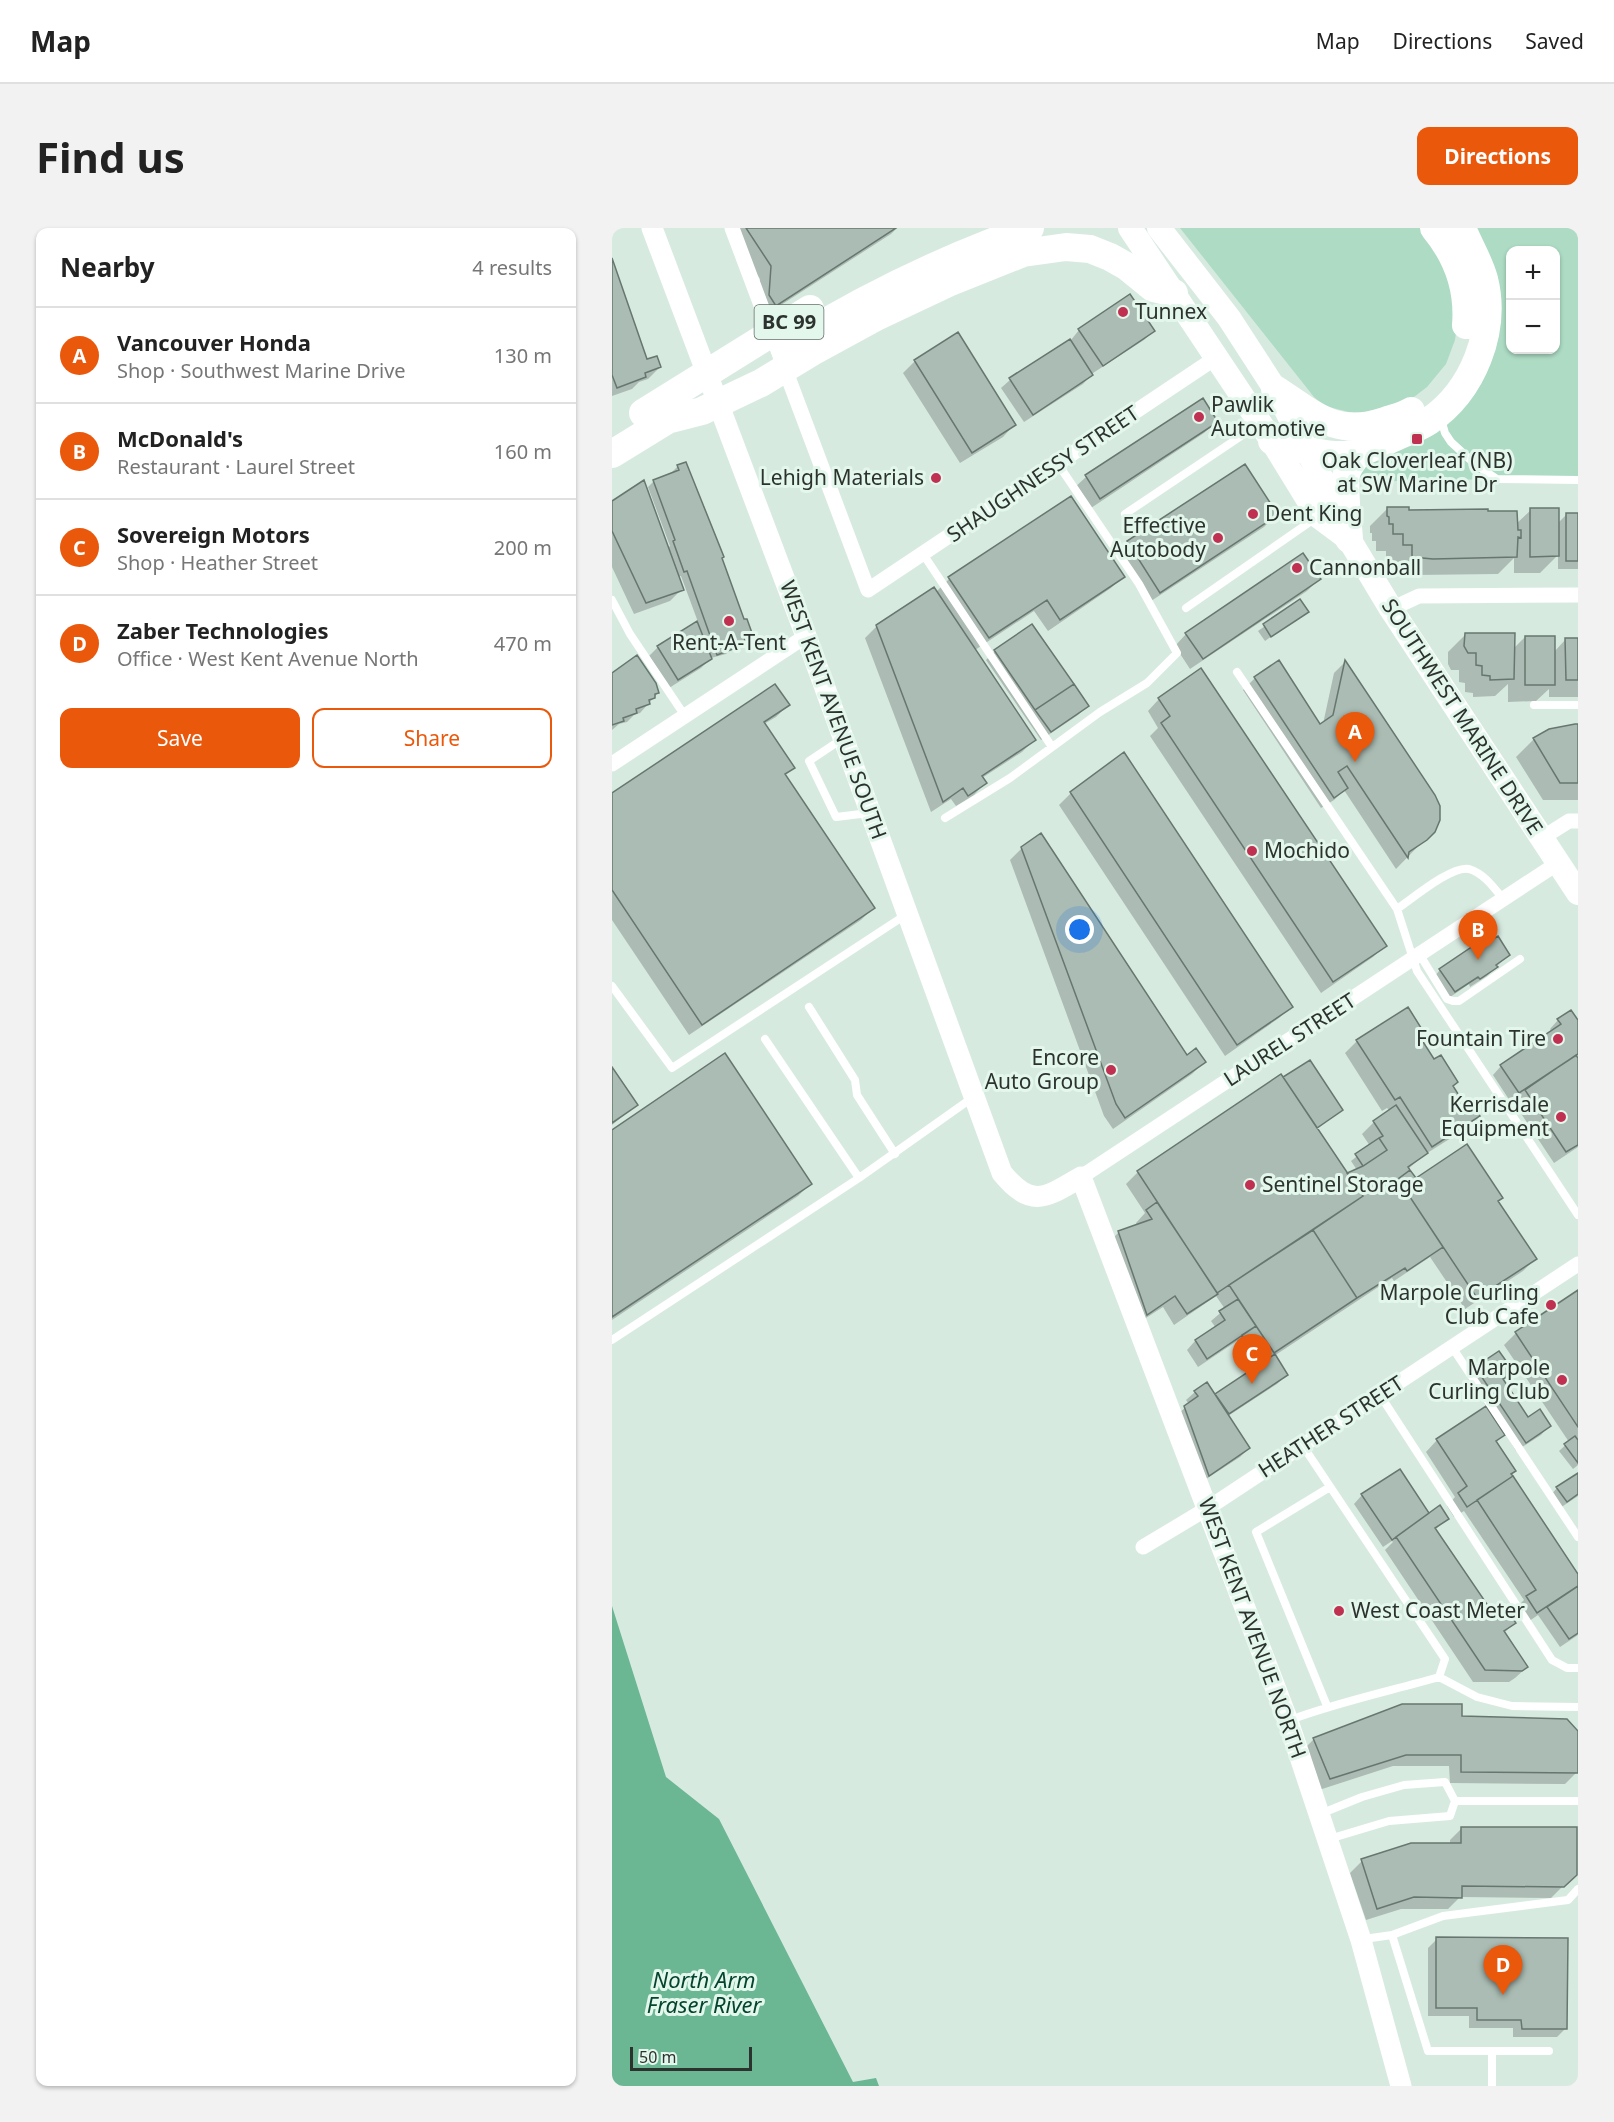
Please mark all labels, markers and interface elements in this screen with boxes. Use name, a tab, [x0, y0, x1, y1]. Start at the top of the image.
text: Map	[30, 22, 91, 60]
text: Map	[1316, 27, 1360, 55]
text: Directions	[1393, 27, 1492, 55]
text: Saved	[1525, 27, 1584, 55]
button: Directions	[1417, 127, 1578, 185]
text: Find us	[36, 128, 185, 185]
map controls	[1506, 246, 1560, 354]
button: +	[1506, 246, 1560, 300]
text: Nearby	[60, 249, 155, 285]
text: 4 results	[472, 254, 552, 281]
place label: Tunnex	[1135, 297, 1207, 325]
button: −	[1506, 300, 1560, 354]
road number: BC 99	[754, 305, 824, 339]
marker: Tunnex	[1116, 305, 1130, 319]
text: Vancouver Honda	[117, 327, 311, 357]
text: A	[73, 342, 86, 369]
text: 130 m	[494, 342, 552, 369]
text: Shop · Southwest Marine Drive	[117, 357, 406, 384]
place label: Pawlik Automotive	[1211, 390, 1326, 442]
street label: SHAUGHNESSY STREET	[941, 398, 1144, 548]
marker: Pawlik Automotive	[1192, 410, 1206, 424]
text: McDonald's	[117, 423, 243, 453]
marker: Oak Cloverleaf (NB) at SW Marine Dr	[1410, 432, 1424, 446]
text: B	[73, 438, 86, 465]
text: 160 m	[494, 438, 552, 465]
place label: Oak Cloverleaf (NB) at SW Marine Dr	[1322, 446, 1512, 498]
text: Restaurant · Laurel Street	[117, 453, 355, 480]
place label: Lehigh Materials	[760, 463, 924, 491]
marker: Lehigh Materials	[929, 471, 943, 485]
place label: Dent King	[1265, 499, 1363, 527]
marker: Dent King	[1246, 507, 1260, 521]
place label: Effective Autobody	[1110, 511, 1206, 563]
text: Sovereign Motors	[117, 519, 310, 549]
marker: Effective Autobody	[1211, 531, 1225, 545]
text: C	[73, 534, 86, 561]
text: 200 m	[494, 534, 552, 561]
text: Shop · Heather Street	[117, 549, 318, 576]
place label: Cannonball	[1309, 553, 1421, 581]
marker: Cannonball	[1290, 561, 1304, 575]
street label: WEST KENT AVENUE SOUTH	[774, 576, 894, 843]
street label: SOUTHWEST MARINE DRIVE	[1376, 593, 1550, 840]
marker: Rent-A-Tent	[722, 614, 736, 628]
text: Zaber Technologies	[117, 615, 328, 645]
place label: Rent-A-Tent	[672, 628, 787, 656]
text: D	[72, 630, 87, 657]
text: 470 m	[494, 630, 552, 657]
text: Office · West Kent Avenue North	[117, 645, 419, 672]
button: Save	[60, 708, 300, 768]
button: Share	[312, 708, 552, 768]
pin: A	[1336, 712, 1374, 762]
place label: Mochido	[1264, 836, 1350, 864]
marker: Mochido	[1245, 844, 1259, 858]
pin: B	[1458, 910, 1498, 960]
your location	[1065, 915, 1094, 944]
street label: LAUREL STREET	[1218, 986, 1361, 1092]
place label: Fountain Tire	[1416, 1024, 1546, 1052]
marker: Fountain Tire	[1551, 1032, 1565, 1046]
place label: Encore Auto Group	[985, 1043, 1099, 1095]
marker: Encore Auto Group	[1104, 1063, 1118, 1077]
place label: Kerrisdale Equipment	[1441, 1090, 1549, 1142]
marker: Kerrisdale Equipment	[1554, 1110, 1568, 1124]
place label: Sentinel Storage	[1262, 1170, 1424, 1198]
marker: Sentinel Storage	[1243, 1178, 1257, 1192]
place label: Marpole Curling Club Cafe	[1380, 1278, 1539, 1330]
marker: Marpole Curling Club Cafe	[1544, 1298, 1558, 1312]
pin: C	[1232, 1334, 1272, 1384]
place label: Marpole Curling Club	[1428, 1353, 1550, 1405]
street label: HEATHER STREET	[1252, 1369, 1409, 1484]
marker: Marpole Curling Club	[1555, 1373, 1569, 1387]
street label: WEST KENT AVENUE NORTH	[1193, 1493, 1313, 1762]
place label: West Coast Meter	[1351, 1596, 1525, 1624]
marker: West Coast Meter	[1332, 1604, 1346, 1618]
pin: D	[1484, 1946, 1522, 1995]
water label: North Arm Fraser River	[647, 1964, 763, 2019]
scale bar	[630, 2044, 752, 2072]
text: 50 m	[639, 2046, 676, 2068]

